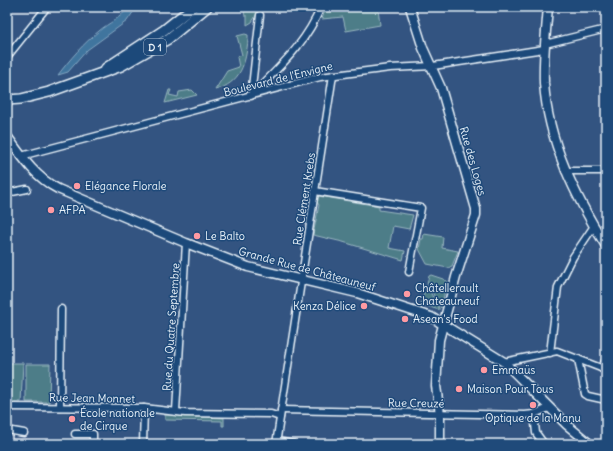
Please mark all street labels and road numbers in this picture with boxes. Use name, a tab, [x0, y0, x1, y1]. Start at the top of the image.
road number: D 1	[144, 39, 166, 55]
street label: Boulevard de l'Envigne	[222, 59, 334, 99]
street label: Rue des Loges	[456, 125, 490, 197]
street label: Rue Clément Krebs	[290, 152, 318, 246]
street label: Grande Rue de Châteauneuf	[237, 244, 377, 294]
street label: Rue du Quatre Septembre	[160, 262, 182, 391]
street label: Rue Jean Monnet	[49, 390, 135, 406]
street label: Rue Creuzé	[388, 396, 444, 410]

